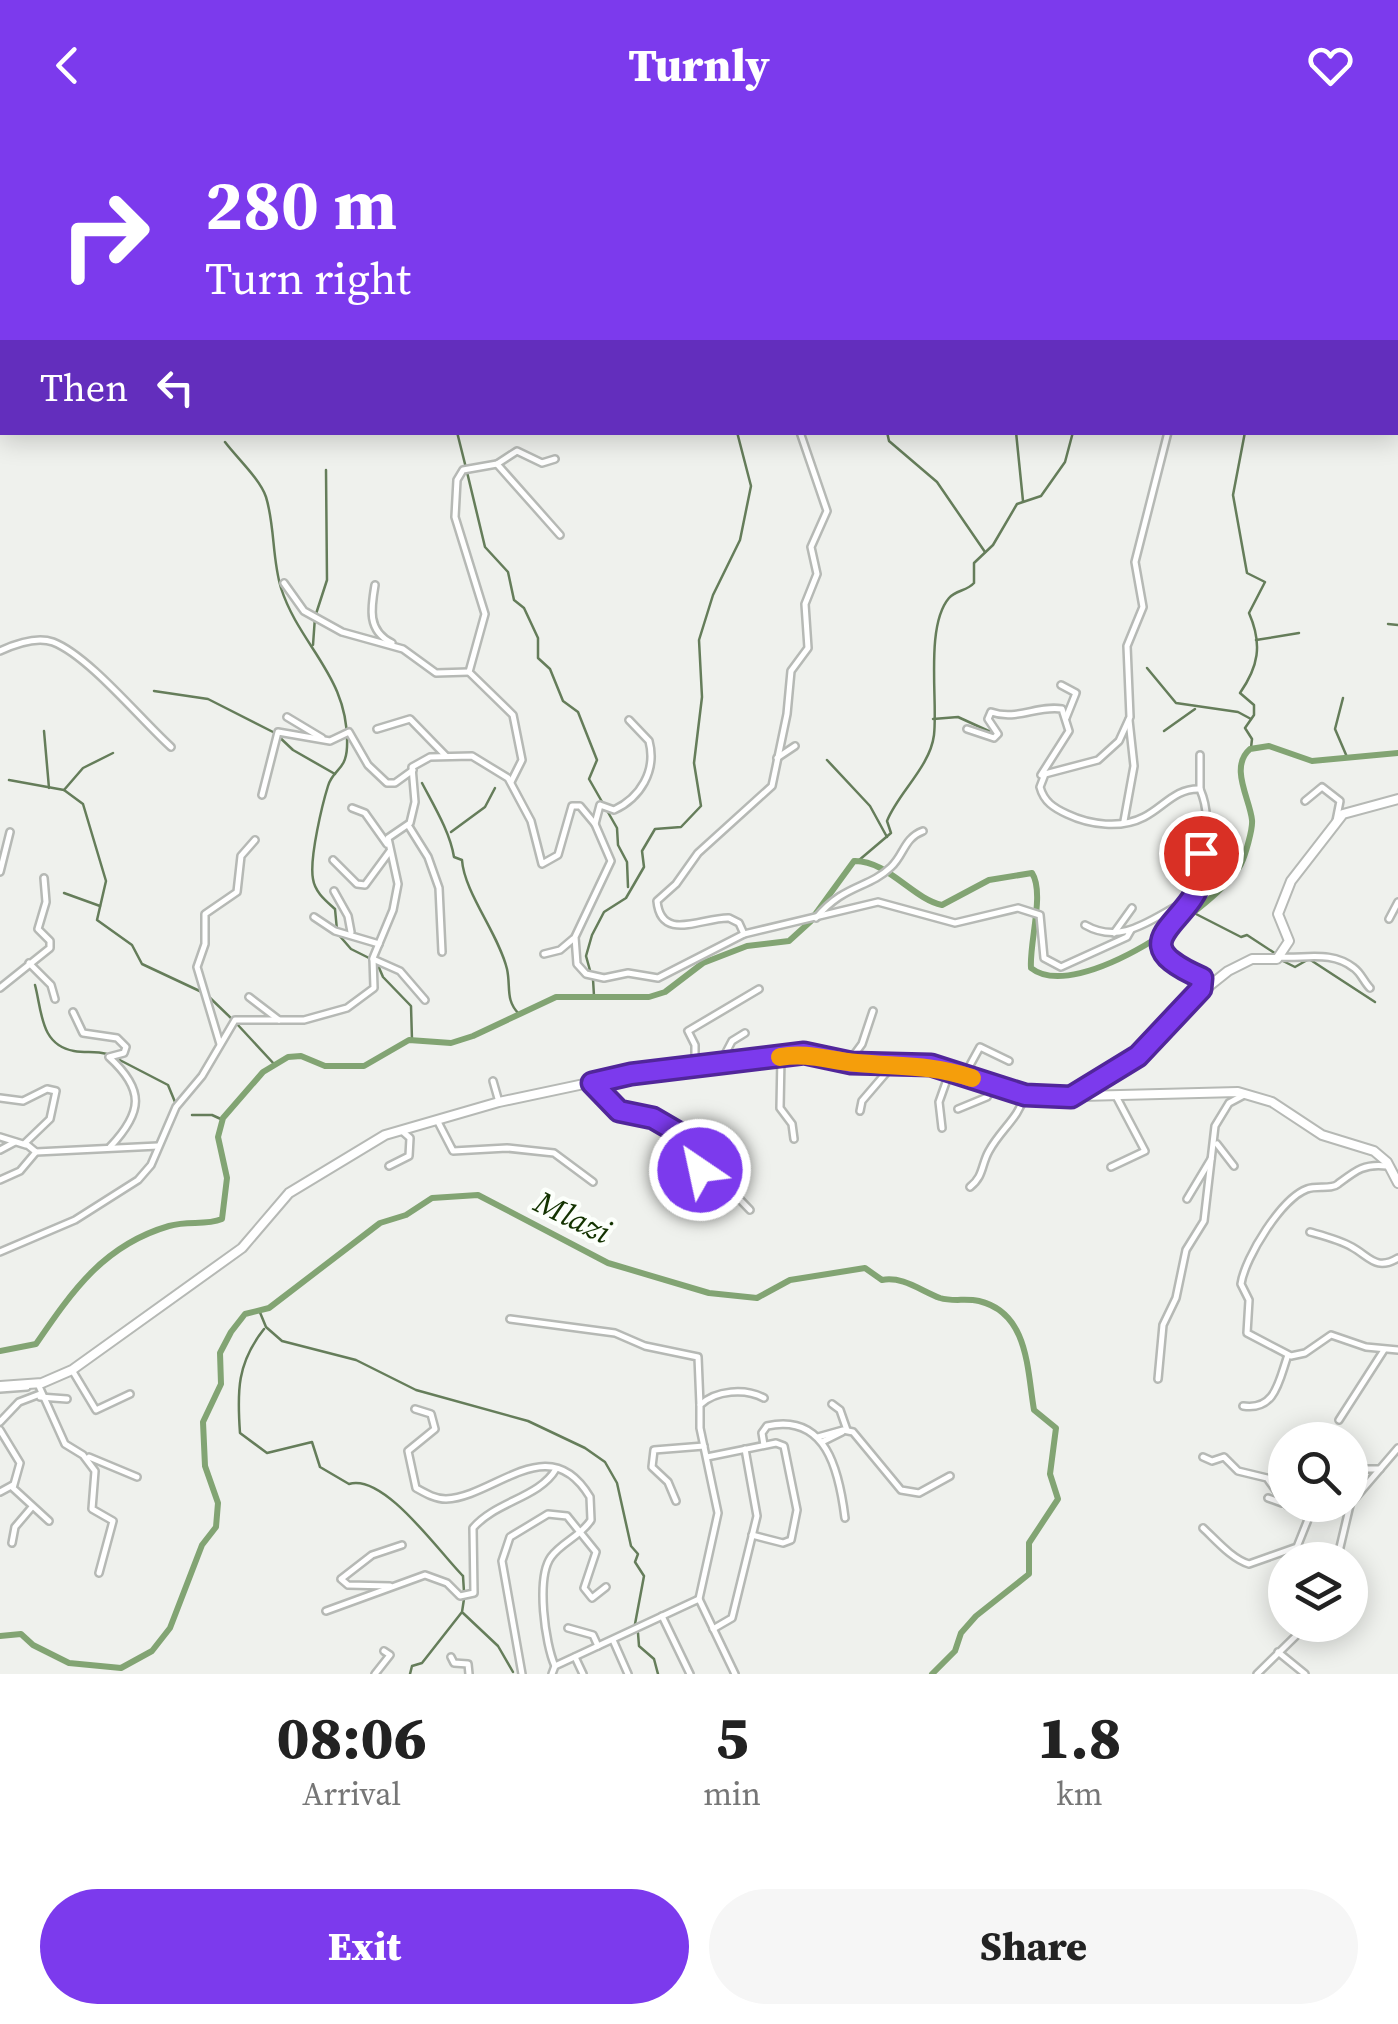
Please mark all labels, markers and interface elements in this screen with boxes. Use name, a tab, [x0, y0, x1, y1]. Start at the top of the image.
text: Turnly	[628, 34, 770, 96]
icon: back	[40, 38, 95, 93]
icon: heart	[1303, 38, 1358, 93]
text: 280 m	[205, 156, 397, 252]
icon: right	[40, 170, 170, 300]
text: Turn right	[205, 247, 411, 309]
icon: left	[148, 360, 203, 415]
text: Then	[40, 362, 128, 414]
pin	[1159, 811, 1244, 896]
icon: arrive	[1174, 826, 1229, 881]
position arrow	[648, 1118, 752, 1222]
water label: Mlazi	[527, 1179, 619, 1254]
map controls	[1268, 1422, 1368, 1642]
button: search	[1268, 1422, 1368, 1522]
button: layers	[1268, 1542, 1368, 1642]
text: 08:06	[276, 1696, 427, 1778]
text: 5	[716, 1696, 749, 1778]
text: 1.8	[1037, 1696, 1122, 1778]
text: Arrival	[302, 1772, 401, 1816]
text: min	[703, 1772, 761, 1816]
text: km	[1056, 1772, 1103, 1816]
button: Exit	[40, 1889, 689, 2004]
button: Share	[709, 1889, 1358, 2004]

